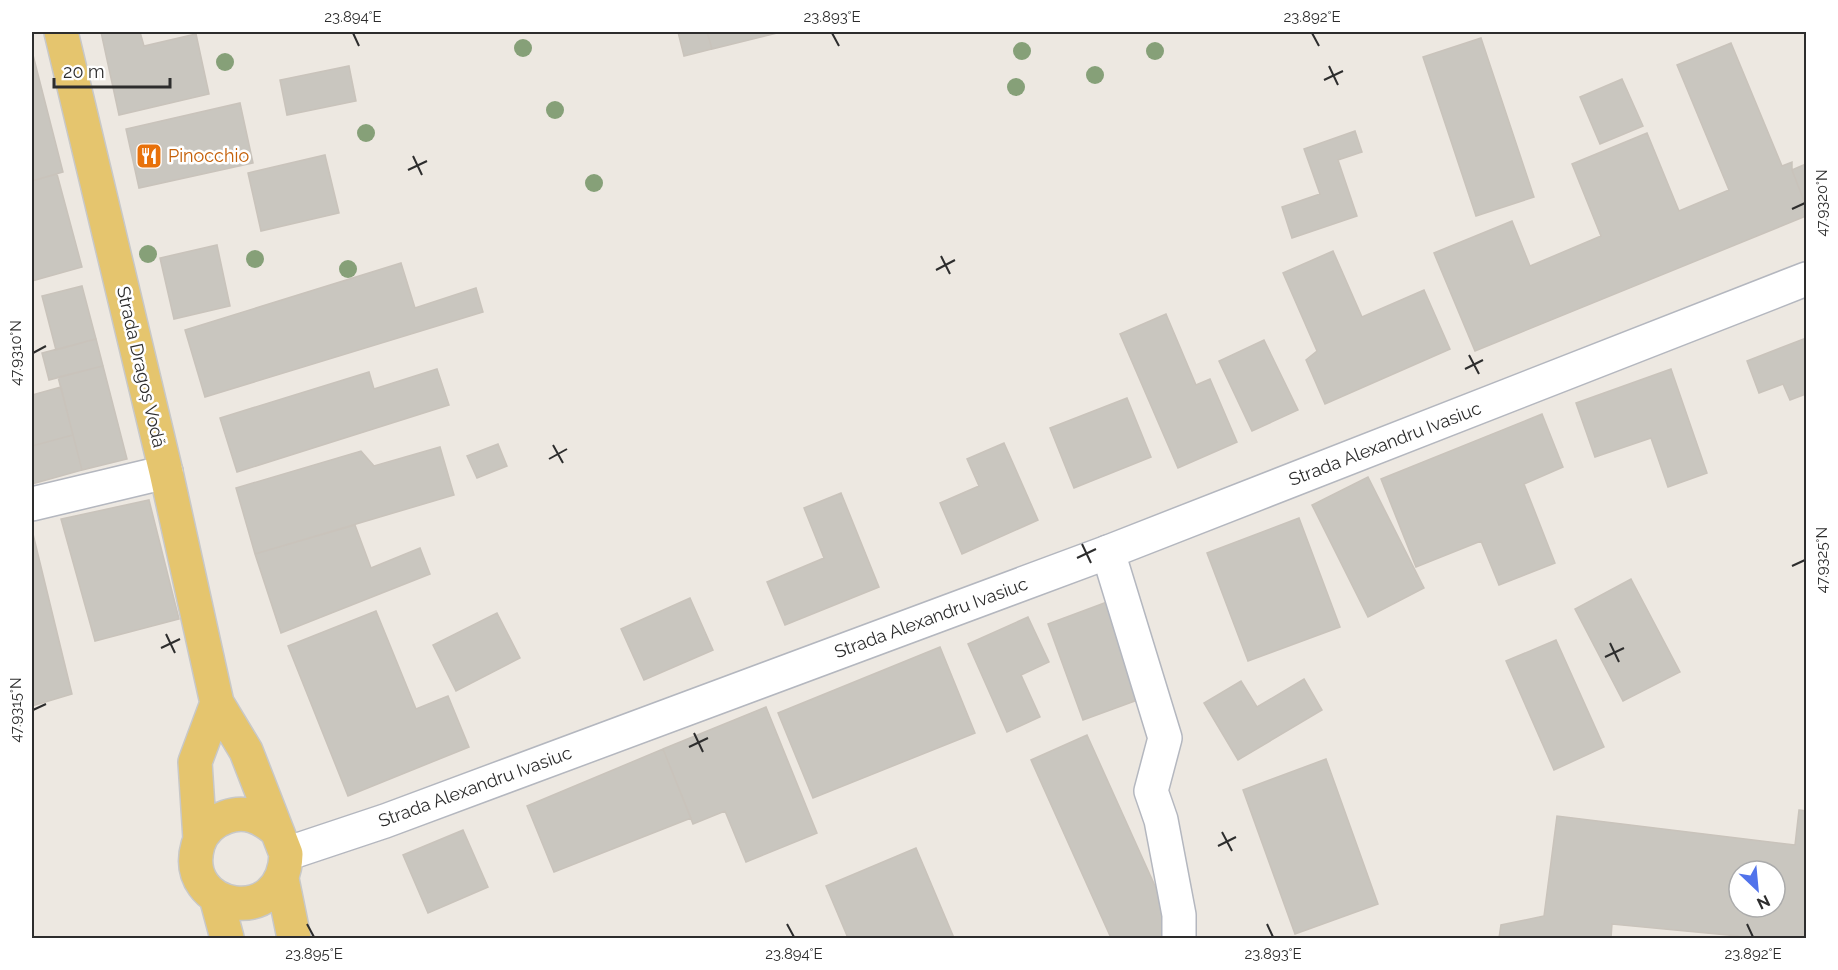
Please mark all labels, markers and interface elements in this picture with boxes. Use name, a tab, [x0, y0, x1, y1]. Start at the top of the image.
text: 23.894°E	[324, 8, 382, 26]
text: 23.893°E	[803, 8, 861, 26]
text: 23.892°E	[1283, 8, 1341, 26]
scale bar	[54, 51, 170, 89]
text: 20 m	[63, 61, 105, 82]
restaurant icon: Pinocchio	[134, 141, 164, 171]
place label: Pinocchio	[168, 145, 249, 166]
text: 47.9320°N	[1813, 169, 1831, 237]
street label: Strada Dragoș Vodă	[113, 284, 170, 449]
text: 47.9310°N	[7, 320, 25, 386]
street label: Strada Alexandru Ivasiuc	[1286, 397, 1484, 490]
text: 47.9325°N	[1813, 527, 1831, 593]
street label: Strada Alexandru Ivasiuc	[831, 573, 1030, 662]
text: 47.9315°N	[7, 678, 25, 742]
street label: Strada Alexandru Ivasiuc	[375, 742, 574, 831]
north arrow	[1727, 859, 1787, 919]
text: N	[1754, 891, 1773, 913]
text: 23.895°E	[285, 945, 343, 963]
text: 23.894°E	[765, 945, 823, 963]
text: 23.893°E	[1244, 945, 1302, 963]
text: 23.892°E	[1724, 945, 1782, 963]

